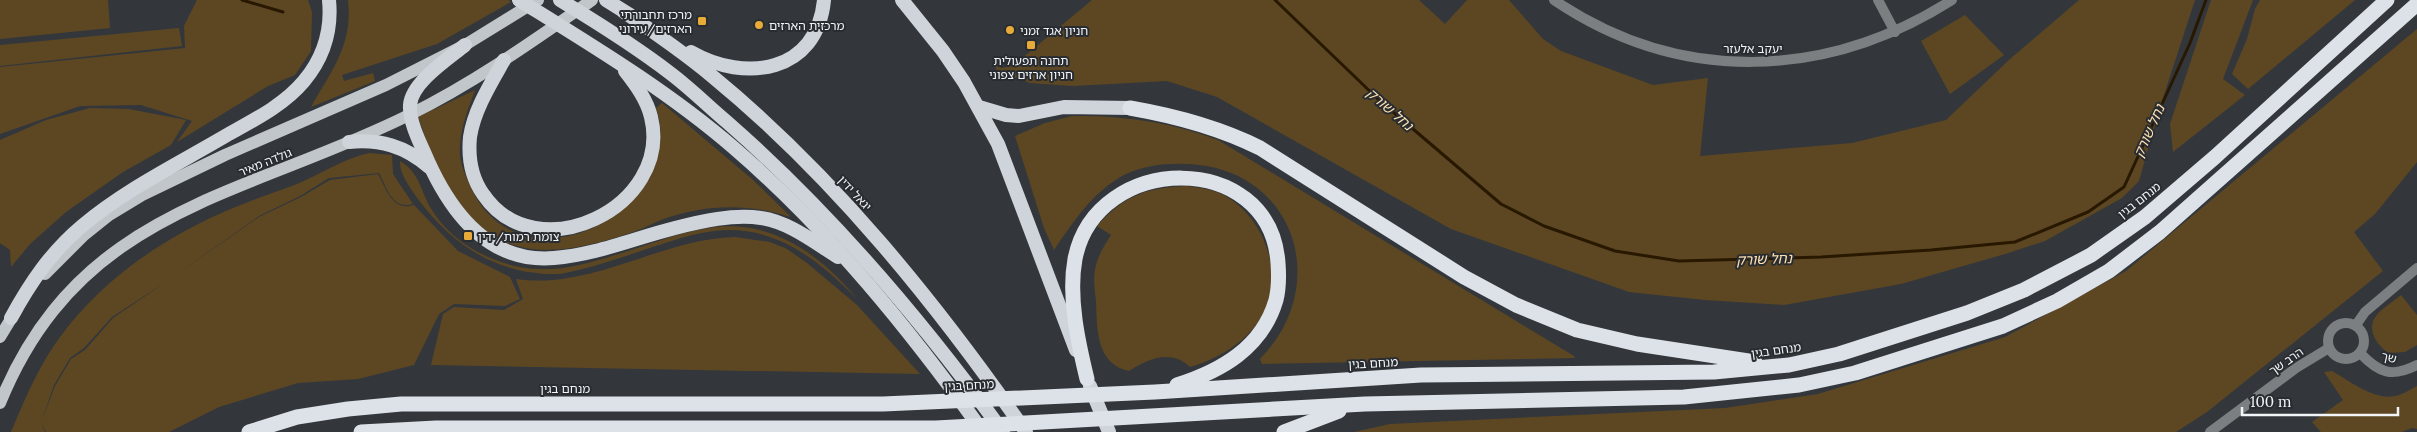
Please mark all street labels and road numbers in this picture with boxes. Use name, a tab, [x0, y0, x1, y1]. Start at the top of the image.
street label: יעקב אלעזר	[1723, 41, 1783, 56]
street label: גולדה מאיר	[236, 144, 294, 179]
street label: יגאל ידין	[835, 172, 875, 214]
street label: מנחם בגין	[2115, 179, 2163, 221]
street label: מנחם בגין	[1750, 339, 1802, 361]
street label: הרב שך	[2266, 344, 2306, 378]
street label: שך	[2380, 348, 2398, 366]
street label: מנחם בגין	[1348, 354, 1399, 372]
street label: מנחם בגין	[944, 376, 995, 394]
street label: מנחם בגין	[540, 381, 590, 396]

